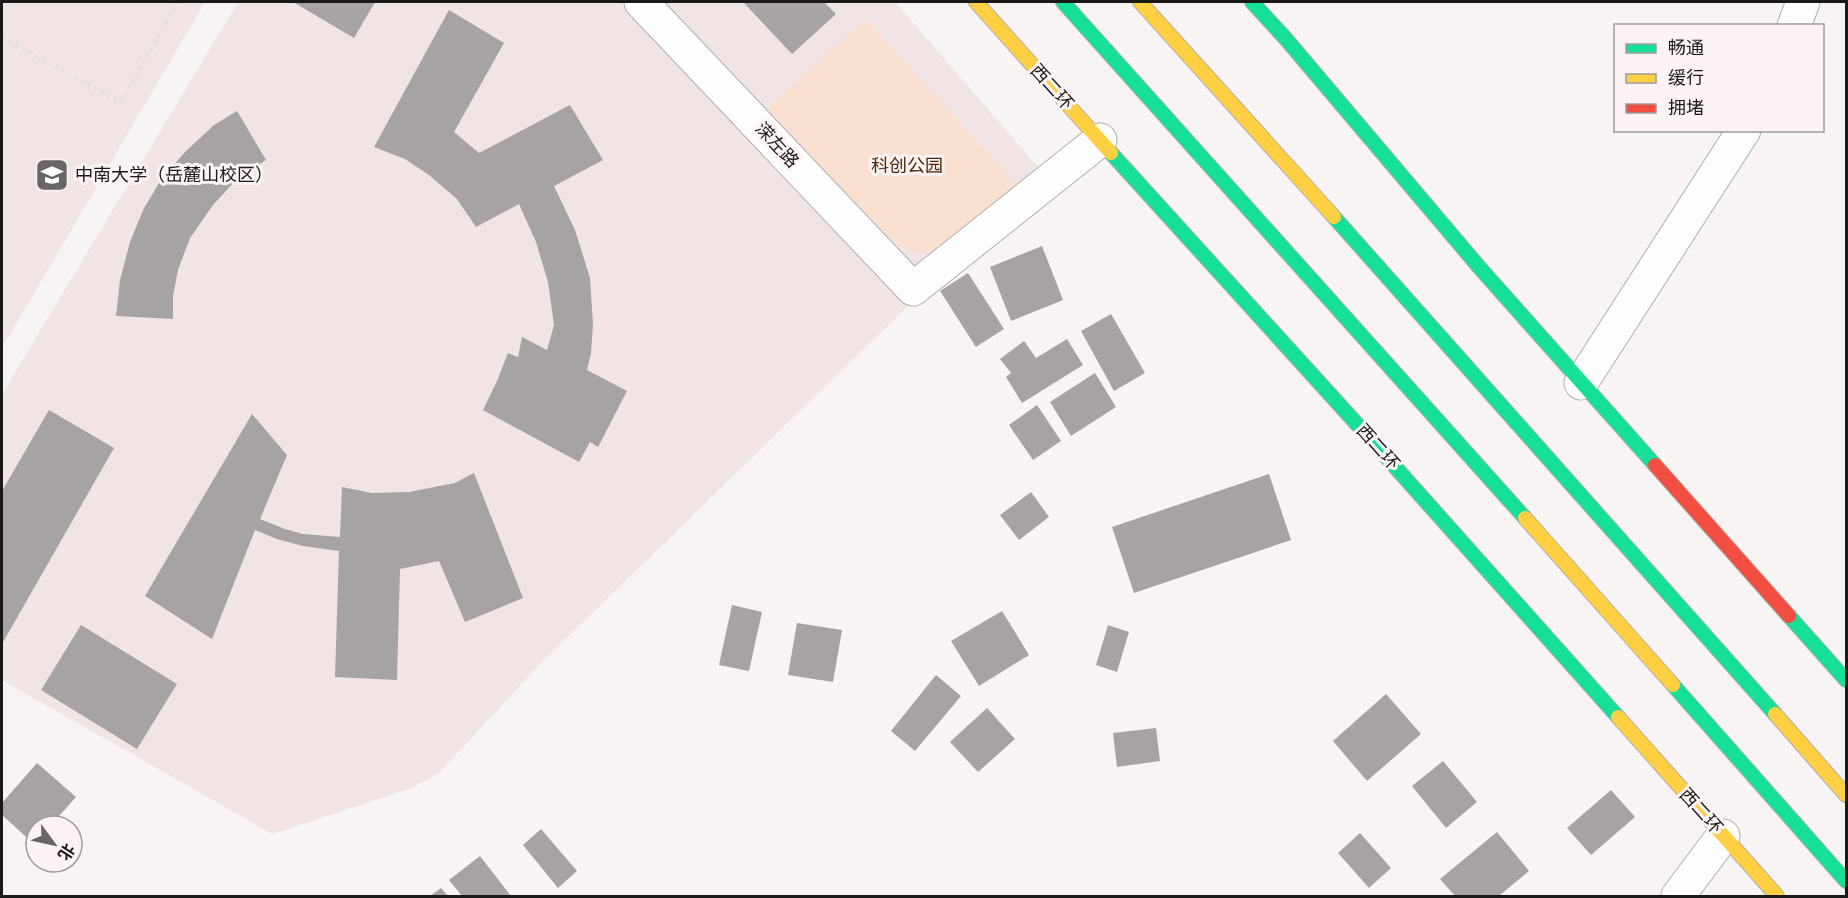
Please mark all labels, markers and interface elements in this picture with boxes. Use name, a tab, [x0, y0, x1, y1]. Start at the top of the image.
legend	[1614, 24, 1824, 132]
text: 畅通	[1668, 37, 1704, 59]
street label: 西二环	[1026, 60, 1078, 114]
text: 缓行	[1668, 67, 1704, 89]
text: 拥堵	[1668, 97, 1704, 119]
street label: 溁左路	[751, 118, 803, 172]
park label: 科创公园	[871, 155, 943, 177]
school or university icon: 中南大学（岳麓山校区）	[34, 157, 70, 193]
place label: 中南大学（岳麓山校区）	[75, 164, 273, 186]
street label: 西二环	[1352, 420, 1404, 474]
street label: 西二环	[1675, 784, 1727, 838]
north arrow	[24, 814, 84, 874]
text: 北	[54, 840, 78, 864]

